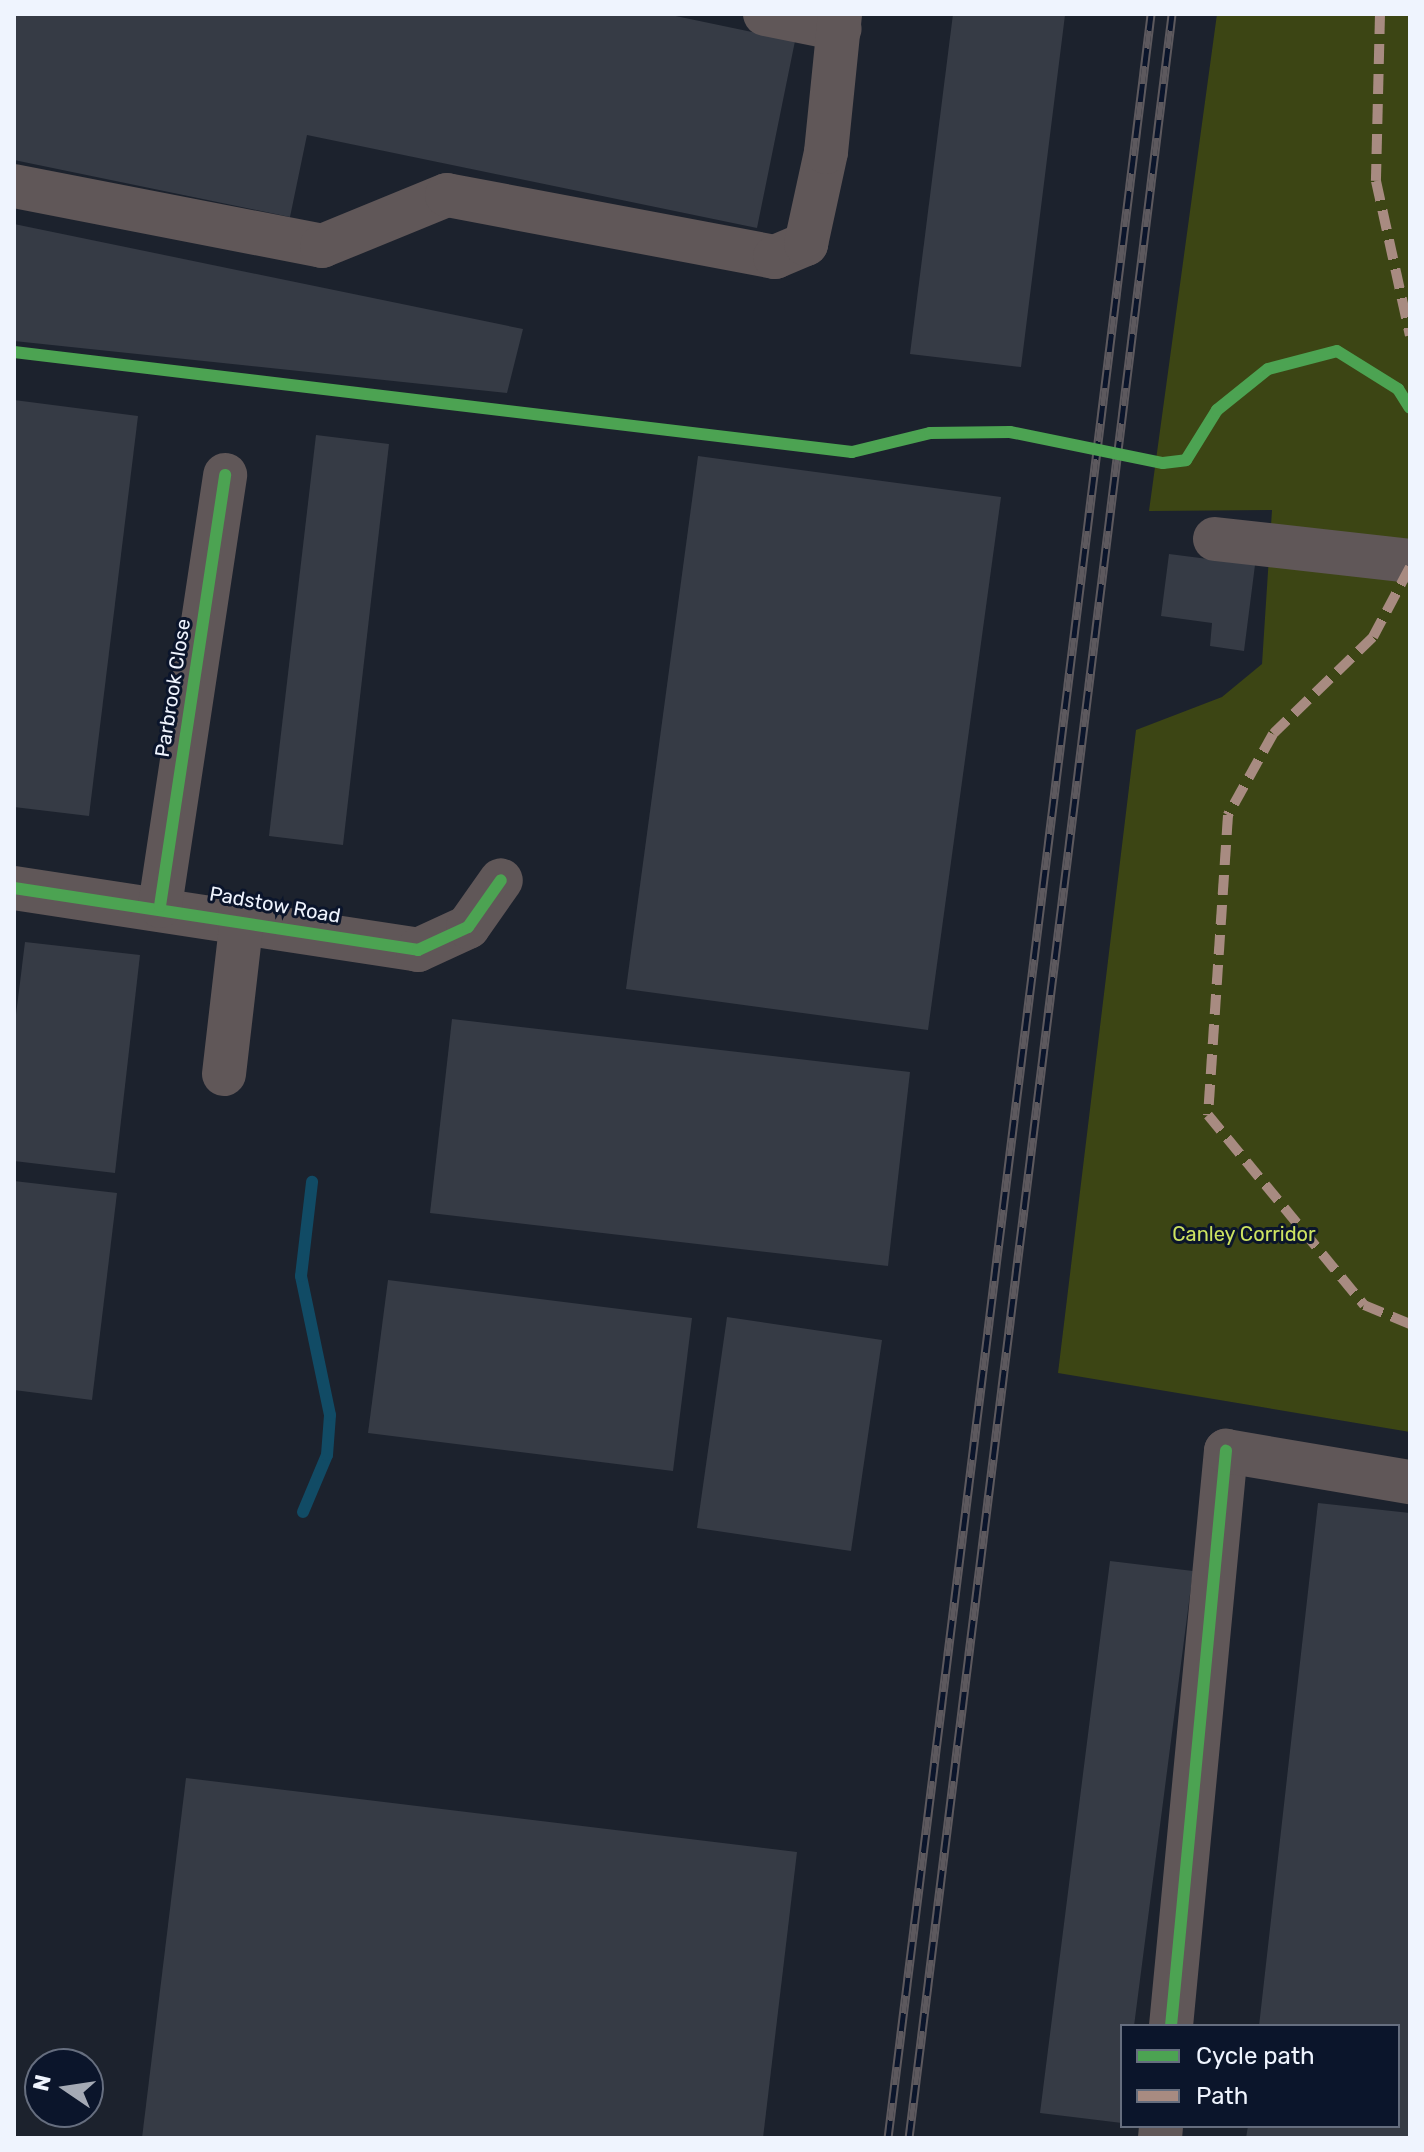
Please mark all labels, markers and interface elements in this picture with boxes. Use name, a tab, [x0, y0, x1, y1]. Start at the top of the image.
street label: Parbrook Close	[150, 617, 196, 759]
street label: Padstow Road	[207, 882, 343, 928]
park label: Canley Corridor	[1172, 1222, 1316, 1246]
legend	[1120, 2024, 1400, 2128]
text: Cycle path	[1196, 2042, 1315, 2070]
north arrow	[24, 2048, 104, 2128]
text: N	[27, 2072, 57, 2094]
text: Path	[1196, 2082, 1248, 2110]

